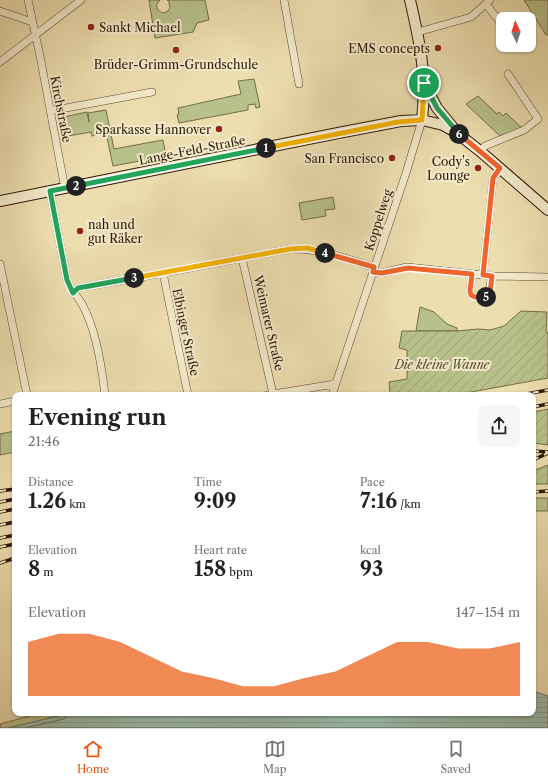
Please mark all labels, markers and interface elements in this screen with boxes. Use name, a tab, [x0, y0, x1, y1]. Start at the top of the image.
north arrow	[496, 12, 536, 52]
map controls	[496, 12, 536, 52]
place label: Sankt Michael	[99, 20, 181, 35]
marker: Sankt Michael	[86, 22, 96, 32]
place label: EMS concepts	[348, 41, 430, 56]
marker: EMS concepts	[433, 43, 443, 53]
marker: Brüder-Grimm-Grundschule	[171, 45, 181, 55]
place label: Brüder-Grimm-Grundschule	[94, 57, 259, 72]
pin	[407, 66, 441, 100]
icon: arrive	[413, 72, 435, 94]
street label: Kirchstraße	[47, 74, 75, 144]
place label: Sparkasse Hannover	[95, 122, 211, 137]
marker: Sparkasse Hannover	[214, 124, 224, 134]
pin: 6	[449, 124, 469, 144]
text: 6	[456, 127, 462, 141]
street label: Lange-Feld-Straße	[137, 132, 247, 168]
pin: 1	[256, 138, 276, 158]
text: 1	[264, 141, 268, 155]
place label: San Francisco	[304, 151, 384, 166]
marker: San Francisco	[387, 153, 397, 163]
place label: Cody's Lounge	[427, 154, 470, 183]
marker: Cody's Lounge	[473, 163, 483, 173]
pin: 2	[66, 176, 86, 196]
text: 2	[73, 179, 79, 193]
street label: Koppelweg	[361, 187, 395, 253]
place label: nah und gut Räker	[88, 217, 143, 246]
marker: nah und gut Räker	[75, 226, 85, 236]
pin: 4	[315, 243, 335, 263]
text: 4	[322, 246, 328, 260]
pin: 3	[124, 268, 144, 288]
text: 3	[131, 271, 137, 285]
street label: Weimarer Straße	[251, 273, 287, 372]
street label: Elbinger Straße	[169, 287, 203, 377]
pin: 5	[476, 287, 496, 307]
text: 5	[483, 290, 489, 304]
park label: Die kleine Wanne	[394, 357, 491, 372]
text: Evening run	[28, 404, 167, 431]
button: share	[478, 405, 520, 447]
text: 21:46	[28, 433, 60, 449]
text: Distance	[28, 475, 74, 489]
text: Time	[194, 475, 222, 489]
text: Pace	[360, 475, 385, 489]
text: 1.26	[28, 489, 66, 513]
text: 9:09	[194, 489, 237, 513]
text: 7:16	[360, 489, 397, 513]
text: km	[66, 497, 86, 511]
text: /km	[397, 497, 421, 511]
text: Elevation	[28, 543, 77, 557]
text: Heart rate	[194, 543, 247, 557]
text: kcal	[360, 543, 381, 557]
text: 8	[28, 557, 40, 581]
text: 158	[194, 557, 226, 581]
text: 93	[360, 557, 383, 581]
text: m	[40, 565, 54, 579]
text: bpm	[226, 565, 253, 579]
text: Elevation	[28, 604, 86, 620]
text: 147–154 m	[456, 604, 520, 620]
tab: Home	[77, 738, 109, 776]
tab: Map	[263, 738, 287, 776]
tab: Saved	[440, 738, 471, 776]

